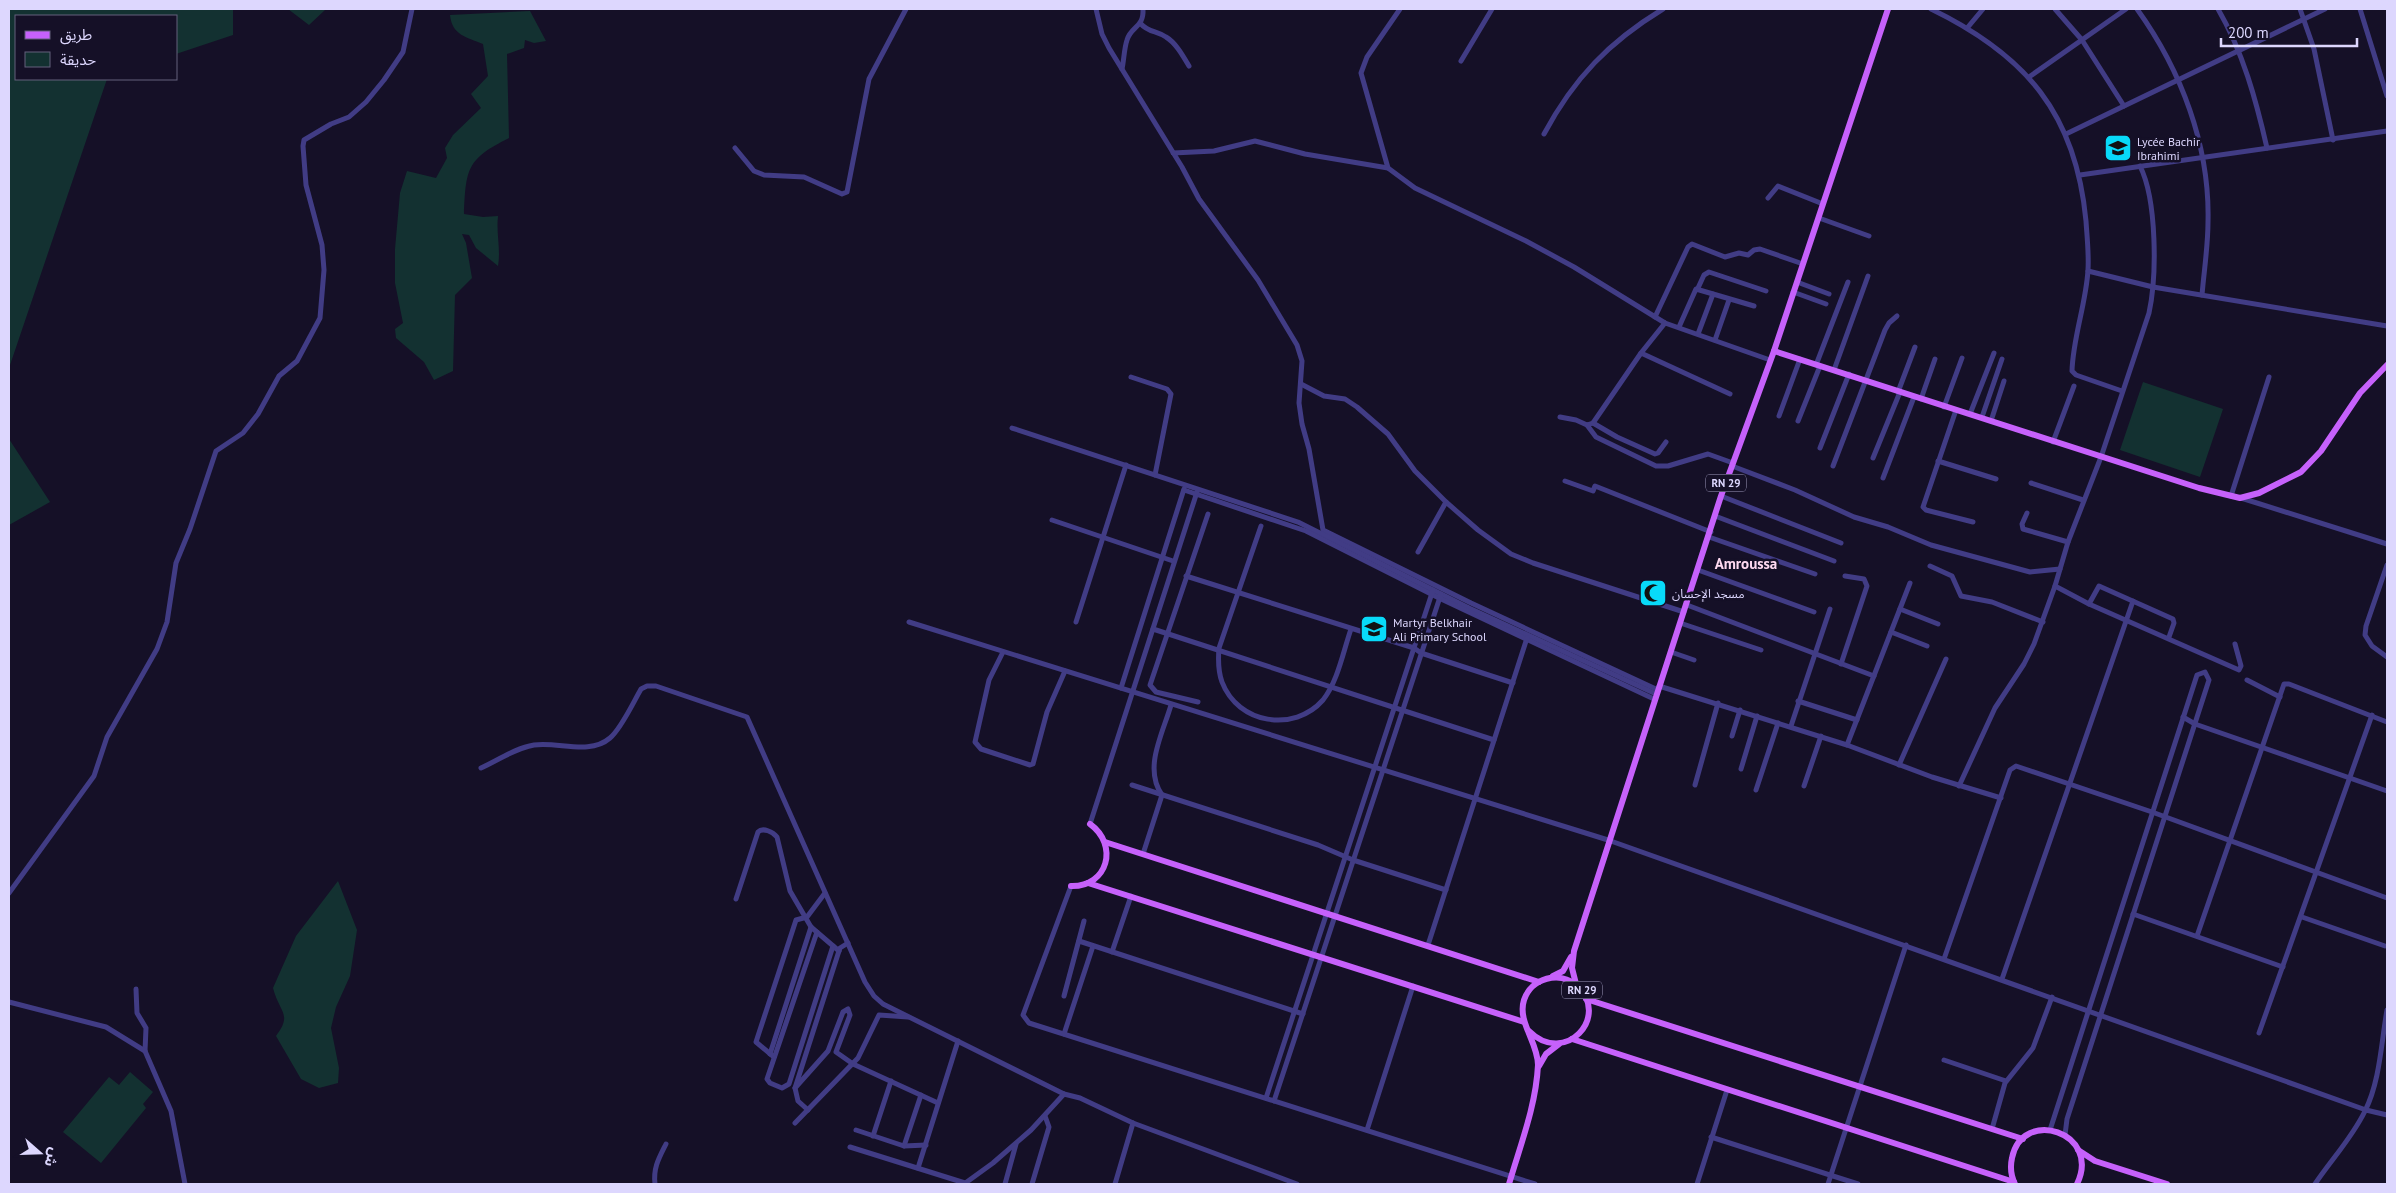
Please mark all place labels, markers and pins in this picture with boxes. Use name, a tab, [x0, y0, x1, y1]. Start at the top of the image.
school or university icon: Lycée Bachir Ibrahimi	[2103, 133, 2133, 163]
place label: Lycée Bachir Ibrahimi	[2137, 134, 2200, 163]
mosque icon: مسجد الإحسان	[1638, 578, 1668, 608]
place label: مسجد الإحسان	[1672, 586, 1745, 602]
school or university icon: Martyr Belkhair Ali Primary School	[1359, 614, 1389, 644]
place label: Martyr Belkhair Ali Primary School	[1393, 615, 1487, 644]

